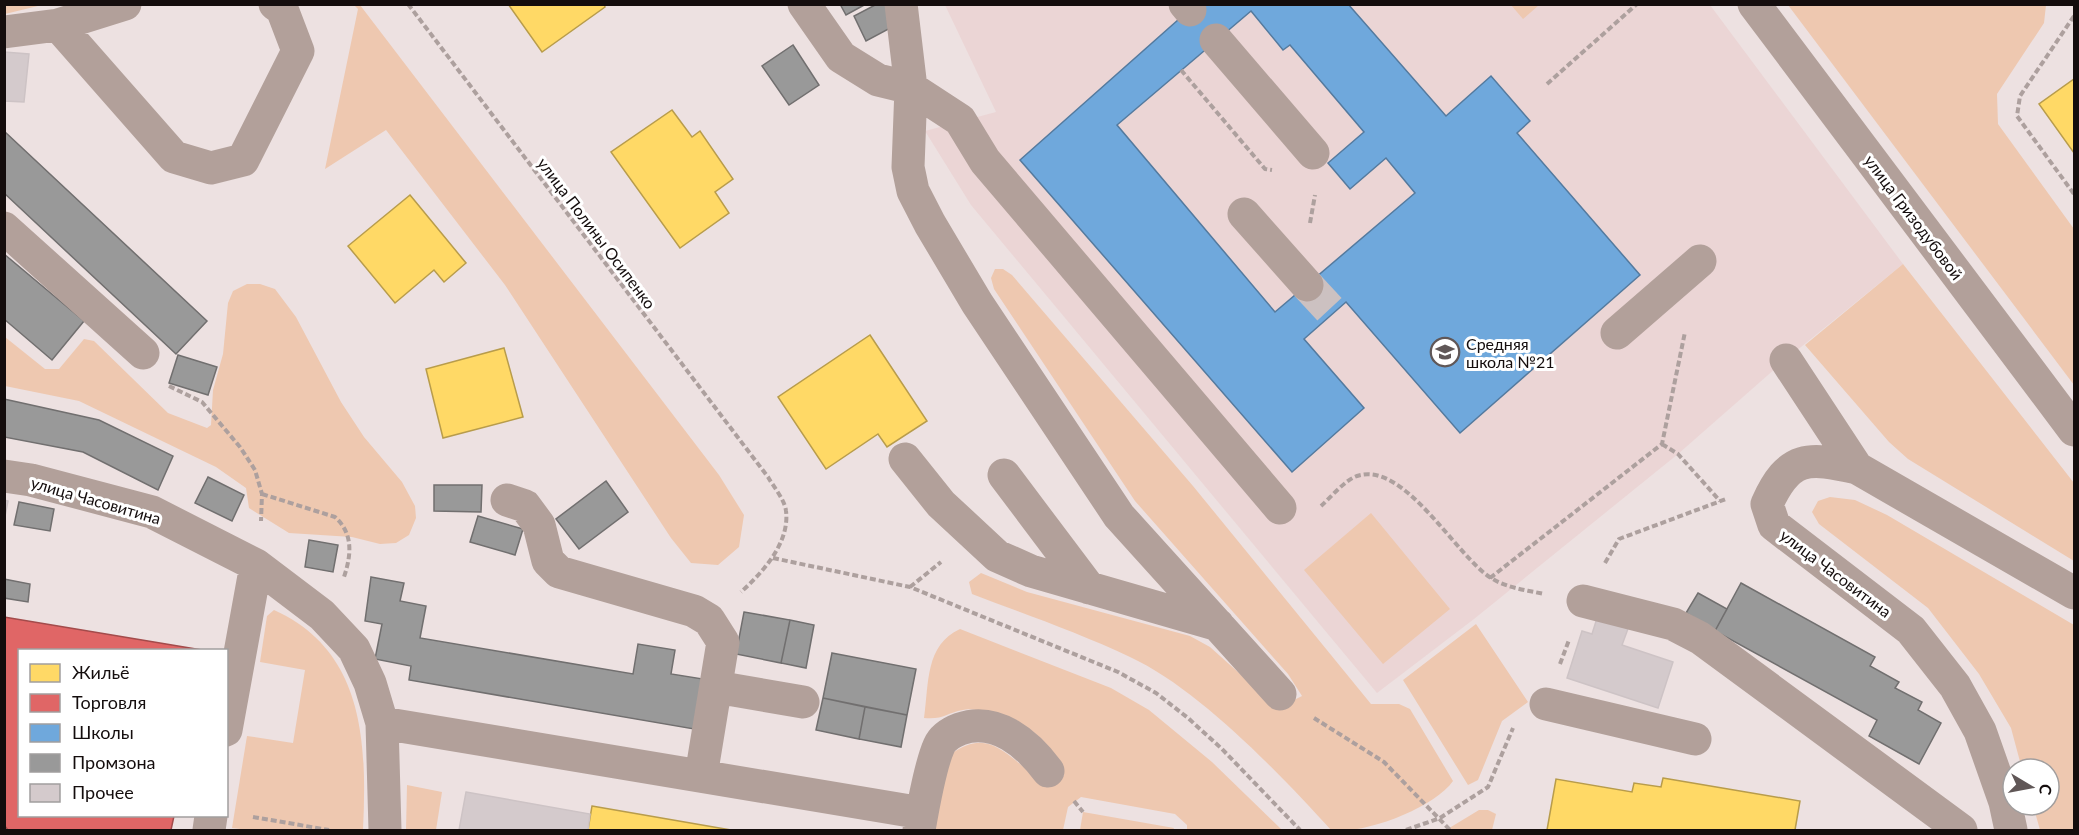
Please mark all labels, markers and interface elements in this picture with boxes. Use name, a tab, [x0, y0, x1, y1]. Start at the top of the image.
street label: улица Гризодубовой	[1861, 151, 1967, 283]
street label: улица Полины Осипенко	[534, 154, 660, 312]
place label: Средняя школа №21	[1466, 334, 1554, 371]
school or university icon: Средняя школа №21	[1429, 336, 1461, 368]
street label: улица Часовитина	[29, 472, 163, 528]
street label: улица Часовитина	[1777, 525, 1895, 621]
legend	[18, 649, 228, 817]
text: Жильё	[72, 661, 130, 683]
text: Торговля	[72, 691, 146, 713]
text: Школы	[72, 721, 134, 743]
text: Промзона	[72, 751, 155, 773]
north arrow	[2001, 757, 2061, 817]
text: Прочее	[72, 781, 134, 803]
text: С	[2036, 783, 2057, 797]

